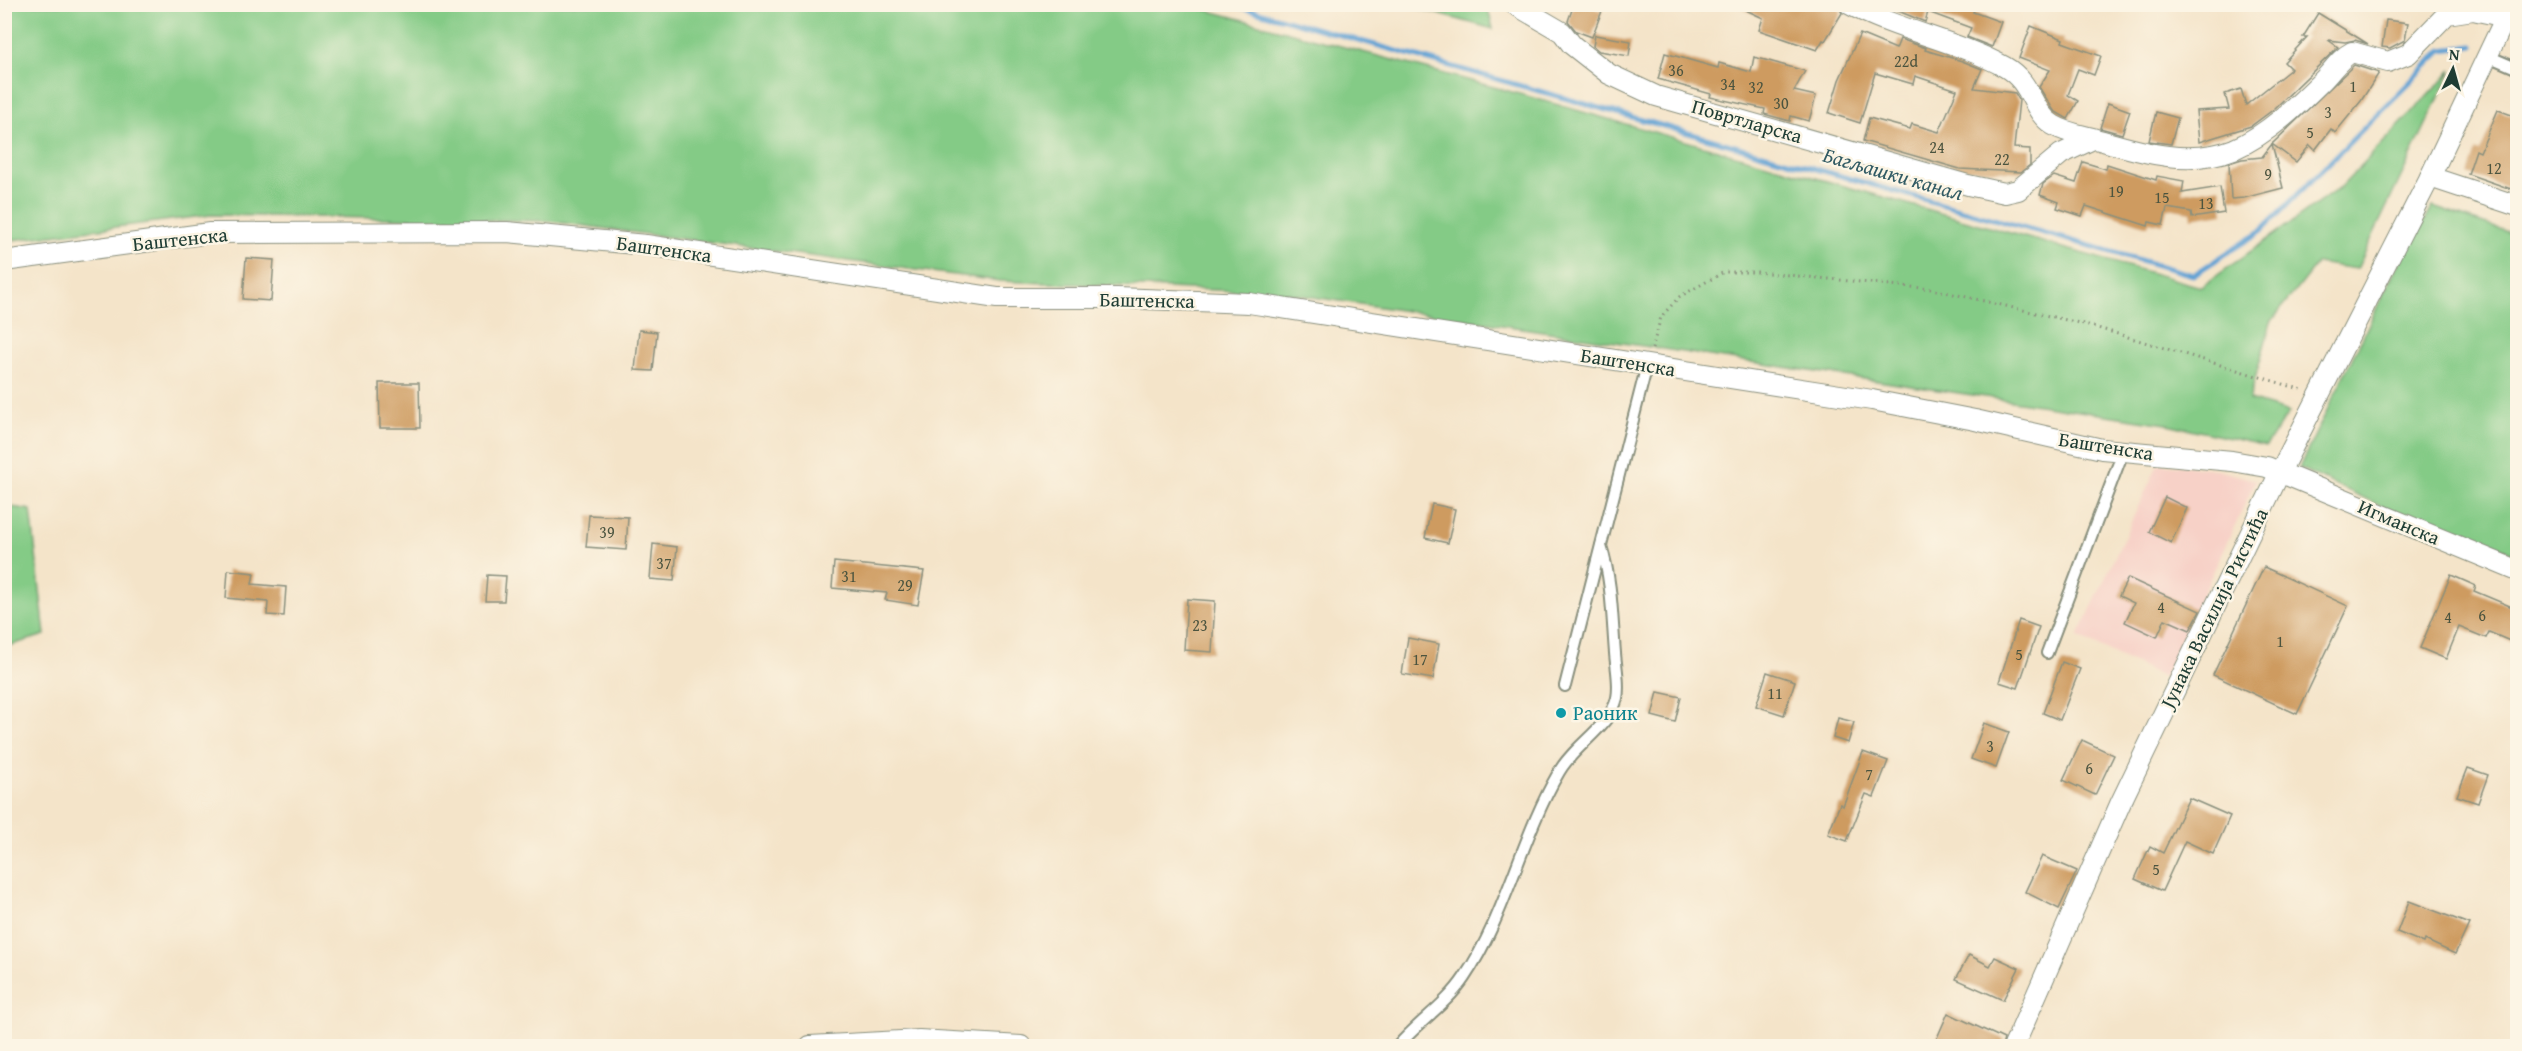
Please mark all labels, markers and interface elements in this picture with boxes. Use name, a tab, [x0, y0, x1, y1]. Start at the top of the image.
north arrow	[2423, 39, 2483, 99]
text: N	[2448, 42, 2461, 67]
house number: 22d	[1894, 49, 1918, 73]
house number: 36	[1668, 58, 1684, 82]
house number: 34	[1720, 72, 1736, 96]
house number: 1	[2349, 74, 2357, 98]
house number: 32	[1748, 75, 1764, 99]
street label: Повртларска	[1689, 91, 1806, 150]
house number: 30	[1773, 91, 1789, 115]
house number: 3	[2324, 100, 2332, 124]
house number: 5	[2306, 120, 2314, 144]
house number: 24	[1929, 135, 1945, 159]
water label: Багљашки канал	[1820, 139, 1967, 208]
house number: 22	[1994, 147, 2010, 171]
house number: 12	[2486, 156, 2502, 180]
house number: 9	[2264, 162, 2272, 186]
house number: 19	[2108, 179, 2124, 203]
house number: 15	[2154, 185, 2170, 209]
house number: 13	[2198, 191, 2214, 215]
street label: Баштенска	[131, 219, 229, 258]
street label: Баштенска	[615, 228, 714, 270]
street label: Баштенска	[1099, 284, 1195, 315]
street label: Баштенска	[1579, 340, 1678, 383]
street label: Баштенска	[2057, 424, 2156, 467]
street label: Игманска	[2354, 491, 2445, 552]
street label: Јунака Василија Ристића	[2151, 502, 2275, 716]
house number: 39	[599, 520, 615, 544]
house number: 37	[656, 551, 672, 575]
house number: 31	[841, 564, 857, 588]
house number: 29	[897, 573, 913, 597]
house number: 4	[2157, 595, 2165, 619]
house number: 6	[2478, 603, 2486, 627]
house number: 4	[2444, 605, 2452, 629]
house number: 23	[1192, 613, 1208, 637]
house number: 1	[2276, 629, 2284, 653]
house number: 5	[2015, 642, 2023, 666]
house number: 17	[1412, 647, 1428, 671]
house number: 11	[1767, 681, 1783, 705]
place label: Раоник	[1573, 698, 1638, 727]
marker: Раоник	[1554, 706, 1568, 720]
house number: 3	[1986, 734, 1994, 758]
house number: 6	[2085, 756, 2093, 780]
house number: 7	[1865, 762, 1873, 786]
house number: 5	[2152, 857, 2160, 881]

